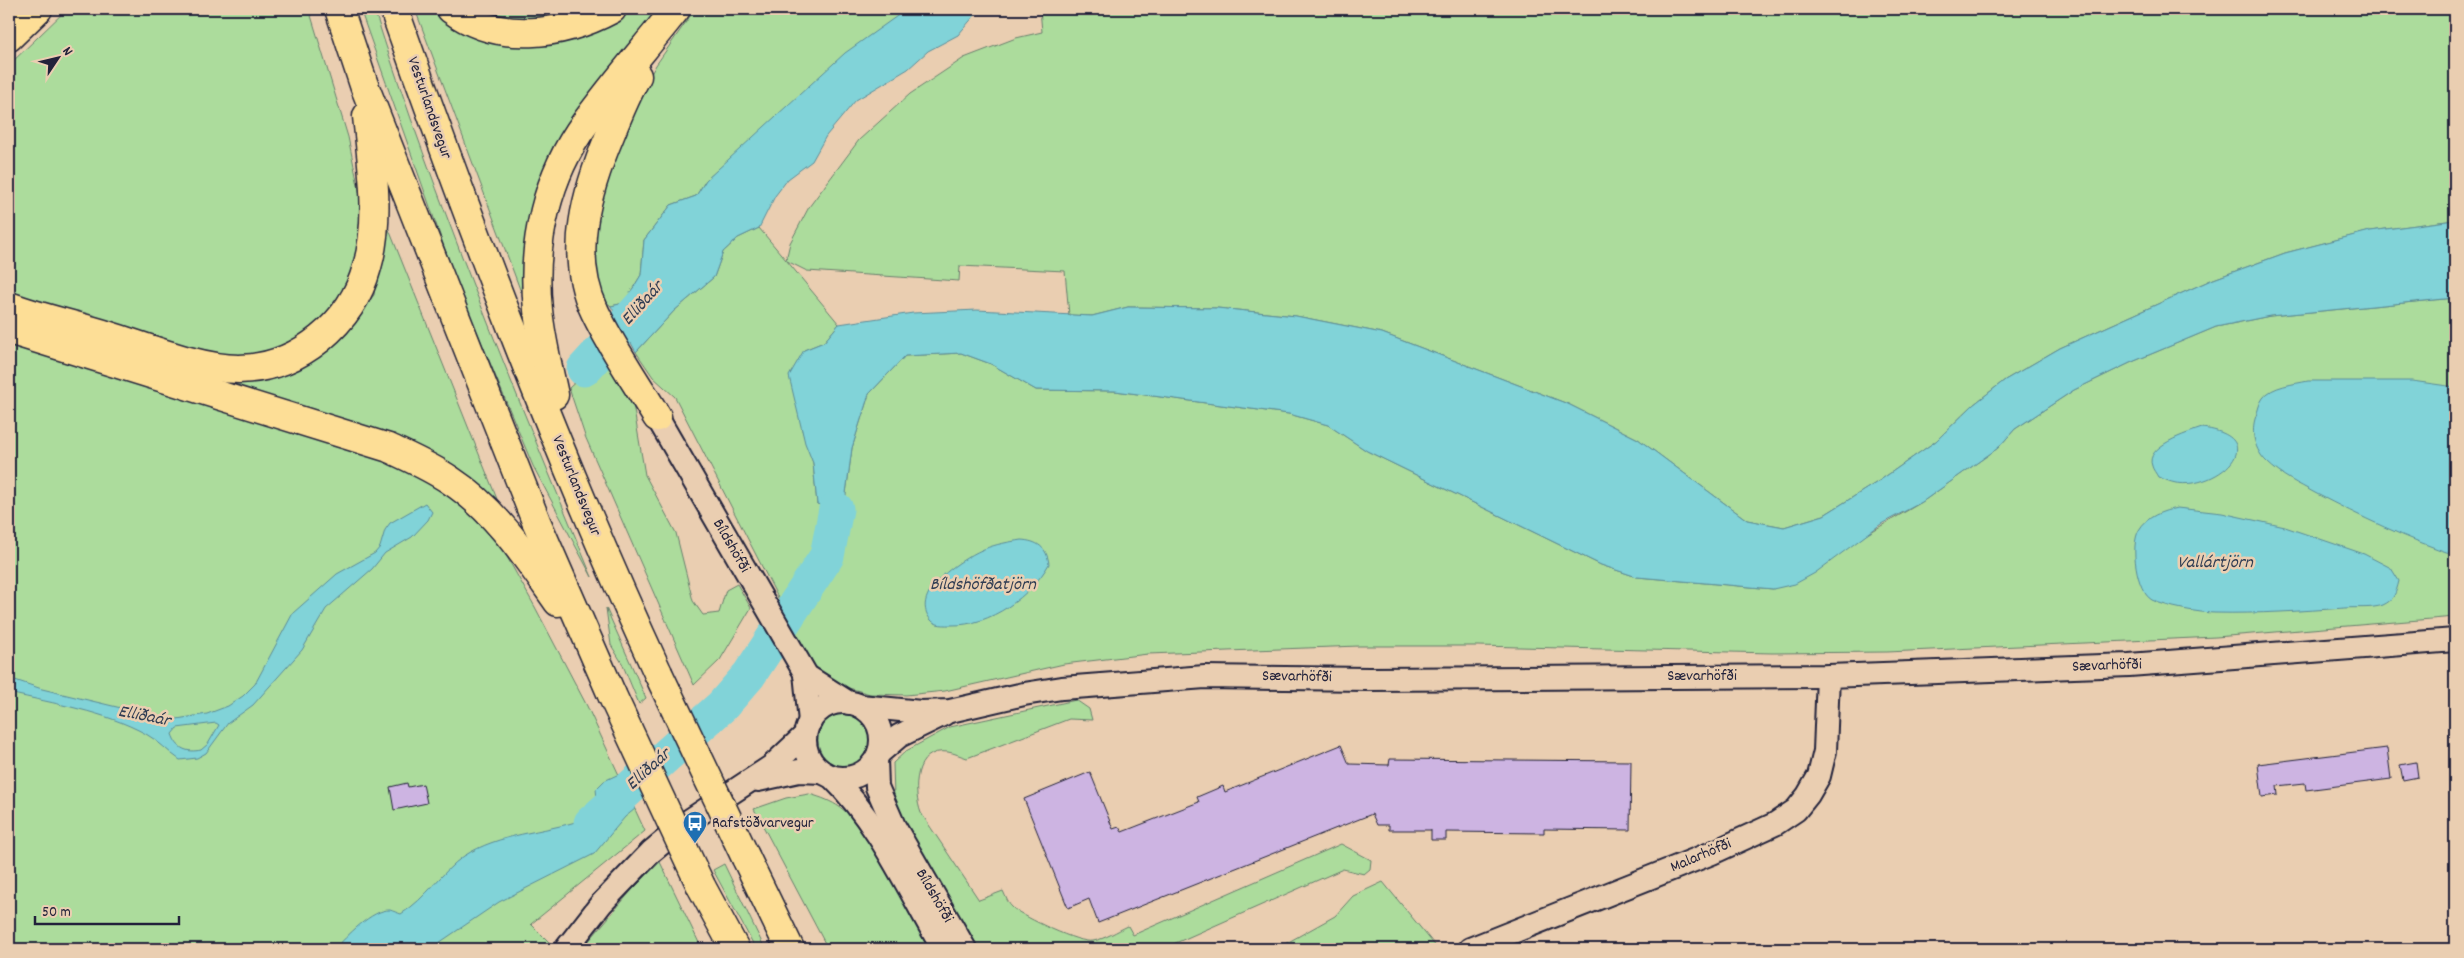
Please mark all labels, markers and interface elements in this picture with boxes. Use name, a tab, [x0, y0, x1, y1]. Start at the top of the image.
north arrow	[32, 32, 82, 82]
text: N	[57, 43, 77, 60]
street label: Vesturlandsvegur	[401, 54, 457, 162]
water label: Elliðaár	[616, 274, 671, 332]
street label: Vesturlandsvegur	[545, 432, 607, 540]
street label: Bíldshöfði	[706, 515, 756, 577]
water label: Vallártjörn	[2177, 551, 2254, 576]
water label: Bíldshöfðatjörn	[930, 573, 1037, 598]
street label: Sævarhöfði	[2072, 653, 2142, 679]
street label: Sævarhöfði	[1262, 665, 1332, 689]
street label: Sævarhöfði	[1667, 665, 1737, 688]
water label: Elliðaár	[116, 700, 174, 735]
water label: Elliðaár	[621, 742, 679, 797]
bus stop icon: Rafstöðvarvegur	[682, 810, 708, 844]
place label: Rafstöðvarvegur	[712, 812, 814, 835]
street label: Malarhöfði	[1667, 833, 1735, 879]
street label: Bíldshöfði	[909, 865, 959, 927]
scale bar	[35, 893, 179, 925]
text: 50 m	[42, 902, 71, 924]

